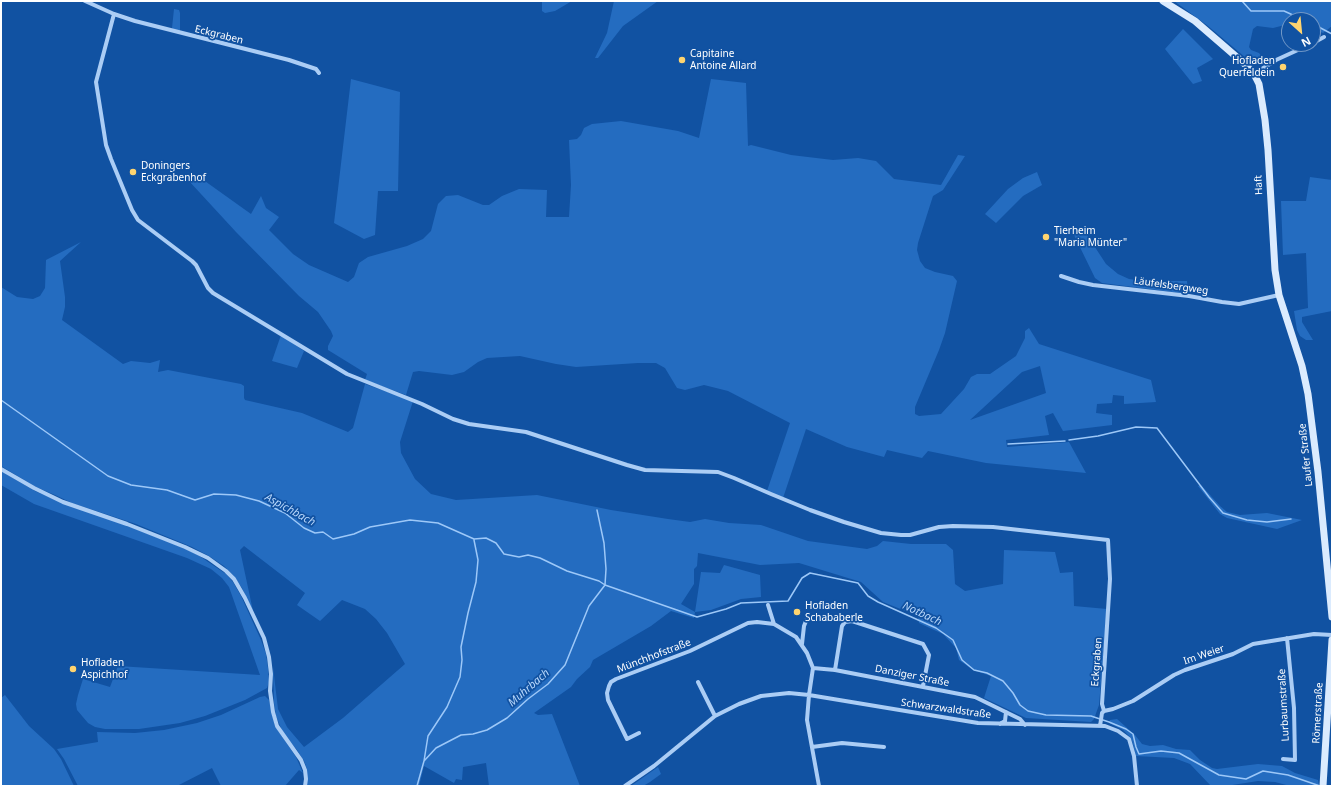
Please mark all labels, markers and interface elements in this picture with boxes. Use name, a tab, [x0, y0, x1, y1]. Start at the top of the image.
north arrow	[1281, 12, 1321, 52]
street label: Eckgraben	[194, 23, 244, 47]
text: N	[1299, 34, 1314, 51]
place label: Capitaine Antoine Allard	[690, 48, 756, 72]
marker: Capitaine Antoine Allard	[677, 55, 687, 65]
place label: Hofladen Querfeldein	[1219, 55, 1275, 78]
marker: Hofladen Querfeldein	[1278, 62, 1288, 72]
place label: Doningers Eckgrabenhof	[141, 160, 206, 184]
marker: Doningers Eckgrabenhof	[128, 167, 138, 177]
street label: Haft	[1252, 175, 1266, 195]
place label: Tierheim "Maria Münter"	[1054, 225, 1127, 248]
marker: Tierheim "Maria Münter"	[1041, 232, 1051, 242]
street label: Läufelsbergweg	[1133, 275, 1209, 297]
street label: Laufer Straße	[1297, 423, 1315, 487]
water label: Aspichbach	[263, 491, 317, 529]
water label: Notbach	[900, 599, 944, 629]
place label: Hofladen Schababerle	[805, 600, 863, 624]
marker: Hofladen Schababerle	[792, 607, 802, 617]
street label: Münchhofstraße	[615, 636, 693, 676]
street label: Eckgraben	[1089, 637, 1105, 687]
street label: Im Weier	[1182, 642, 1226, 668]
place label: Hofladen Aspichhof	[81, 657, 128, 680]
street label: Danziger Straße	[874, 663, 950, 689]
marker: Hofladen Aspichhof	[68, 664, 78, 674]
water label: Muhrbach	[506, 667, 552, 709]
street label: Lurbaumstraße	[1276, 668, 1292, 742]
street label: Römerstraße	[1310, 682, 1326, 744]
street label: Schwarzwaldstraße	[900, 697, 992, 721]

